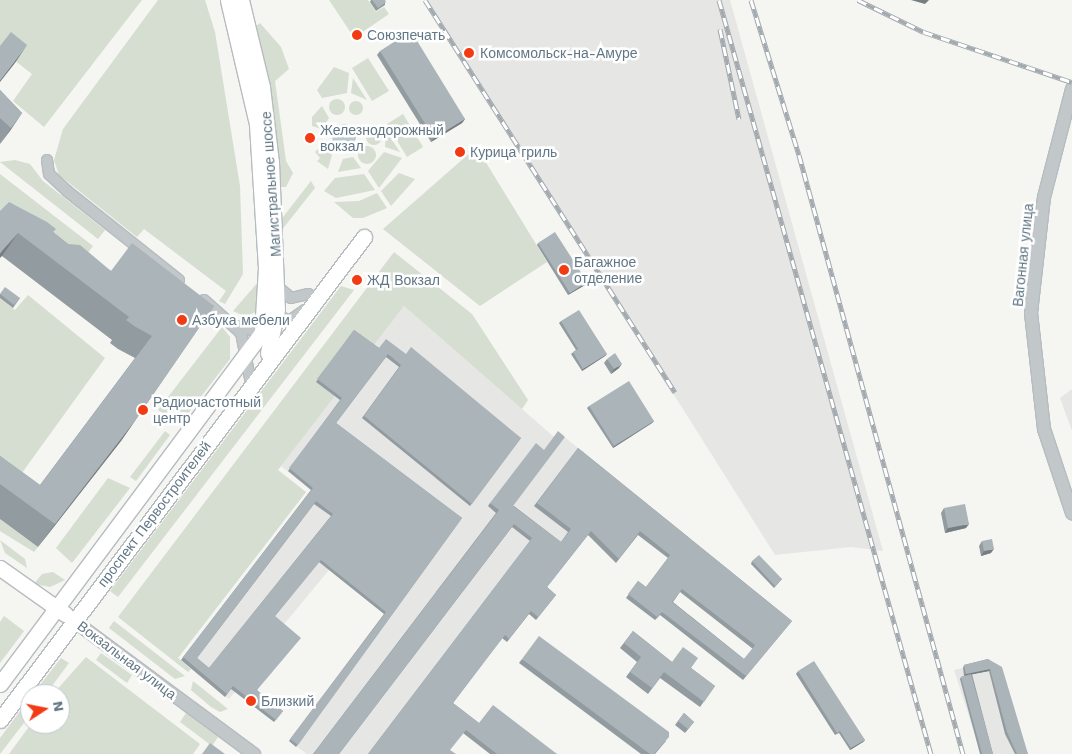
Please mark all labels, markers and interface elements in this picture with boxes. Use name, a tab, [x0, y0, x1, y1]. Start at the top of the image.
place label: Союзпечать	[367, 27, 445, 43]
marker: Союзпечать	[351, 29, 363, 41]
place label: Комсомольск-на-Амуре	[480, 45, 638, 61]
marker: Комсомольск-на-Амуре	[462, 46, 476, 60]
street label: Магистральное шоссе	[258, 111, 284, 257]
place label: Железнодорожный вокзал	[320, 122, 444, 154]
marker: Железнодорожный вокзал	[304, 132, 316, 144]
place label: Курица гриль	[470, 144, 557, 160]
marker: Курица гриль	[454, 146, 466, 158]
street label: Вагонная улица	[1009, 203, 1037, 307]
place label: Багажное отделение	[574, 254, 642, 286]
marker: Багажное отделение	[558, 264, 570, 276]
place label: ЖД Вокзал	[367, 272, 440, 288]
marker: ЖД Вокзал	[351, 274, 363, 286]
place label: Азбука мебели	[192, 312, 290, 328]
marker: Азбука мебели	[176, 314, 188, 326]
place label: Радиочастотный центр	[153, 394, 261, 427]
marker: Радиочастотный центр	[137, 404, 149, 416]
street label: проспект Первостроителей	[94, 438, 214, 590]
street label: Вокзальная улица	[74, 617, 180, 703]
north arrow	[20, 684, 70, 734]
place label: Близкий	[261, 693, 314, 709]
marker: Близкий	[245, 695, 257, 707]
text: N	[50, 700, 68, 713]

